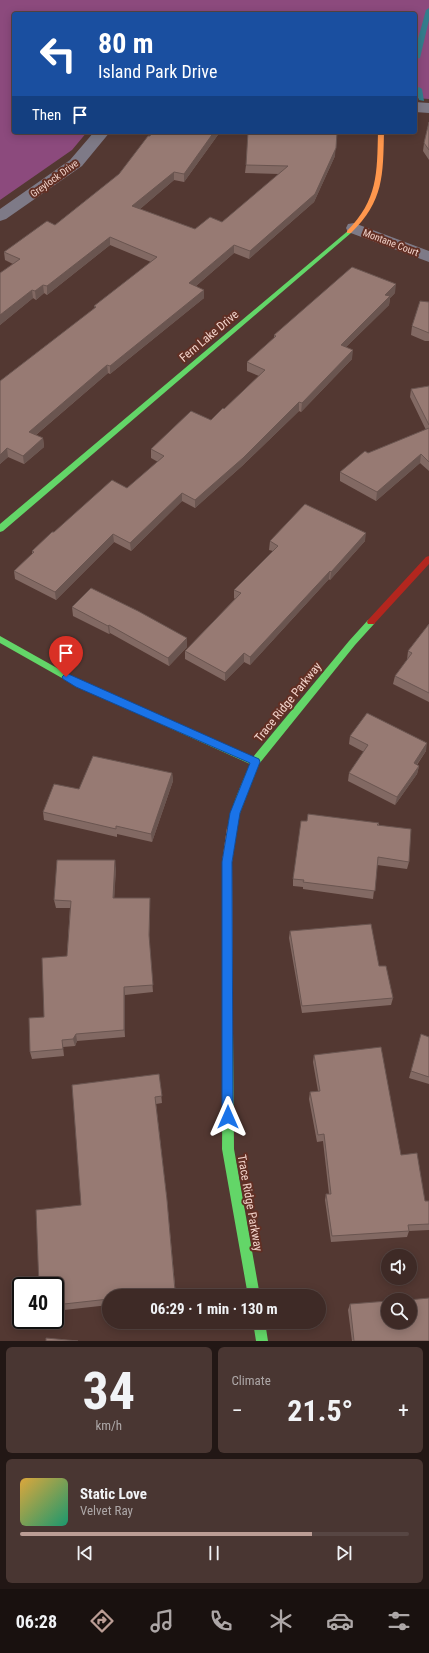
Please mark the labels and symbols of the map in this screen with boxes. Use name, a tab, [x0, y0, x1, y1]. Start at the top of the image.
street label: Greylock Drive	[28, 157, 81, 199]
street label: Montane Court	[361, 227, 420, 258]
street label: Fern Lake Drive	[177, 307, 242, 365]
pin	[49, 636, 83, 677]
street label: Trace Ridge Parkway	[252, 659, 324, 745]
position arrow	[207, 1096, 249, 1138]
street label: Trace Ridge Parkway	[235, 1153, 265, 1253]
speed limit sign: 40	[12, 1277, 64, 1329]

